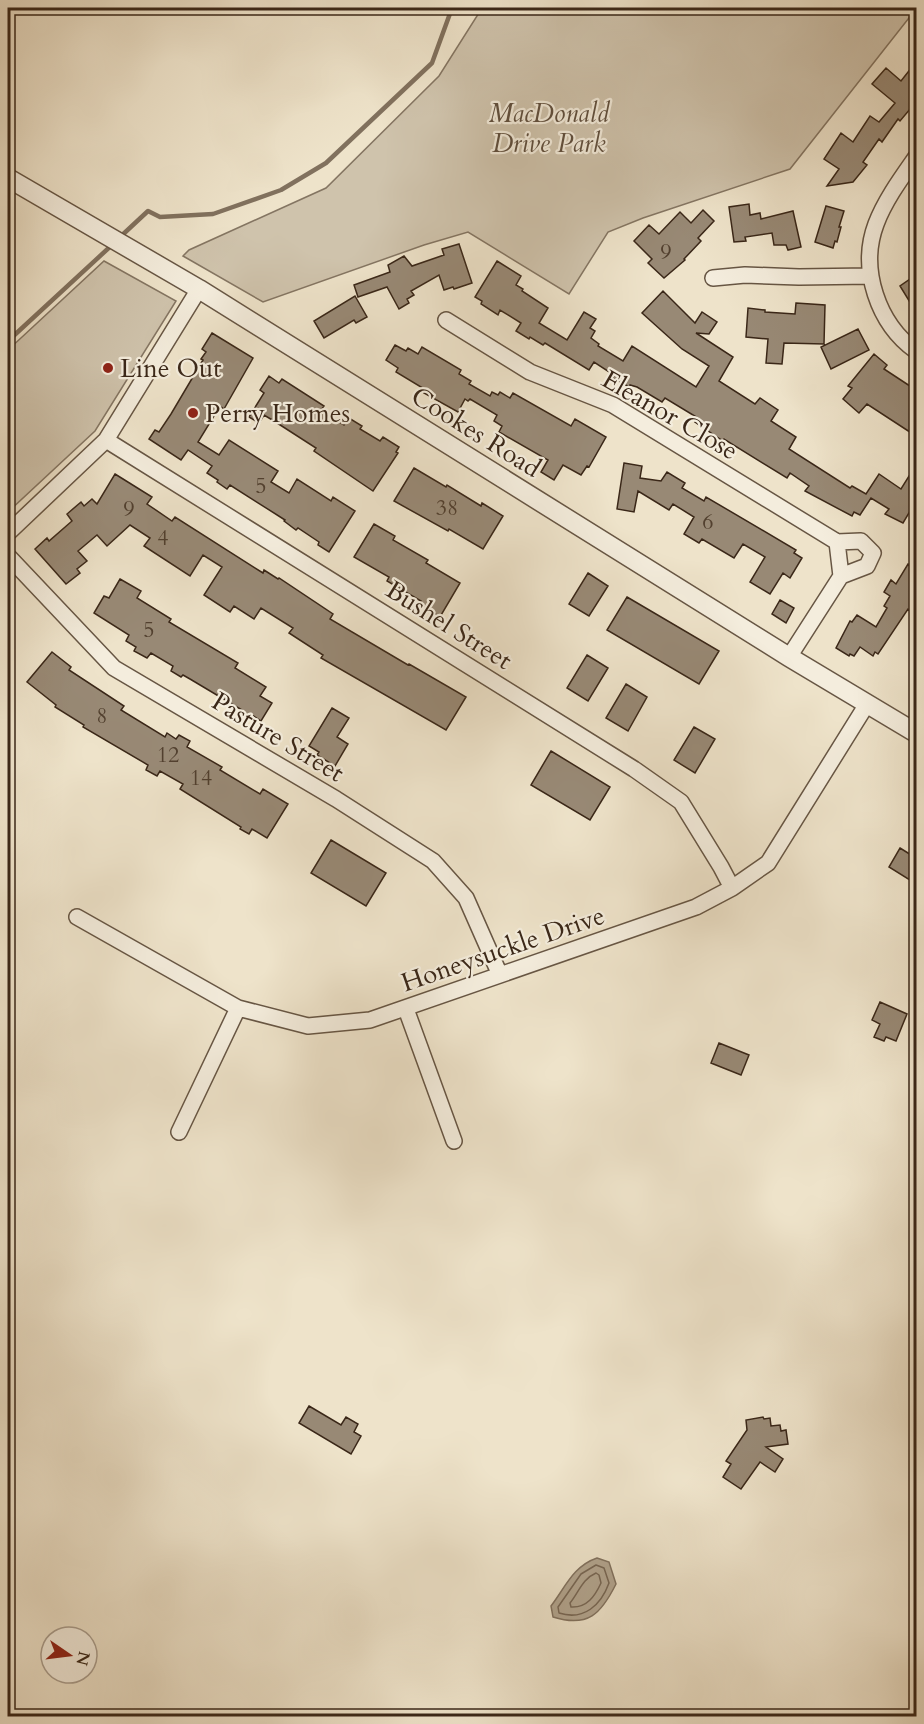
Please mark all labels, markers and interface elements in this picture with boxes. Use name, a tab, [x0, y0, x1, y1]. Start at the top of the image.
park label: MacDonald Drive Park	[489, 96, 611, 161]
house number: 9	[660, 237, 672, 267]
place label: Line Out	[120, 351, 222, 386]
marker: Line Out	[101, 361, 115, 375]
street label: Eleanor Close	[595, 362, 745, 468]
street label: Cookes Road	[405, 378, 548, 486]
place label: Perry Homes	[205, 396, 350, 431]
marker: Perry Homes	[186, 406, 200, 420]
house number: 5	[255, 471, 267, 501]
house number: 38	[436, 493, 458, 523]
house number: 9	[123, 494, 135, 524]
house number: 6	[702, 507, 714, 537]
house number: 4	[157, 523, 169, 553]
street label: Bushel Street	[379, 572, 519, 678]
house number: 5	[143, 615, 155, 645]
street label: Pasture Street	[205, 684, 351, 790]
house number: 8	[96, 701, 108, 731]
house number: 12	[157, 740, 179, 770]
house number: 14	[190, 763, 212, 793]
street label: Honeysuckle Drive	[397, 898, 609, 1000]
north arrow	[39, 1625, 99, 1685]
text: N	[70, 1649, 95, 1668]

